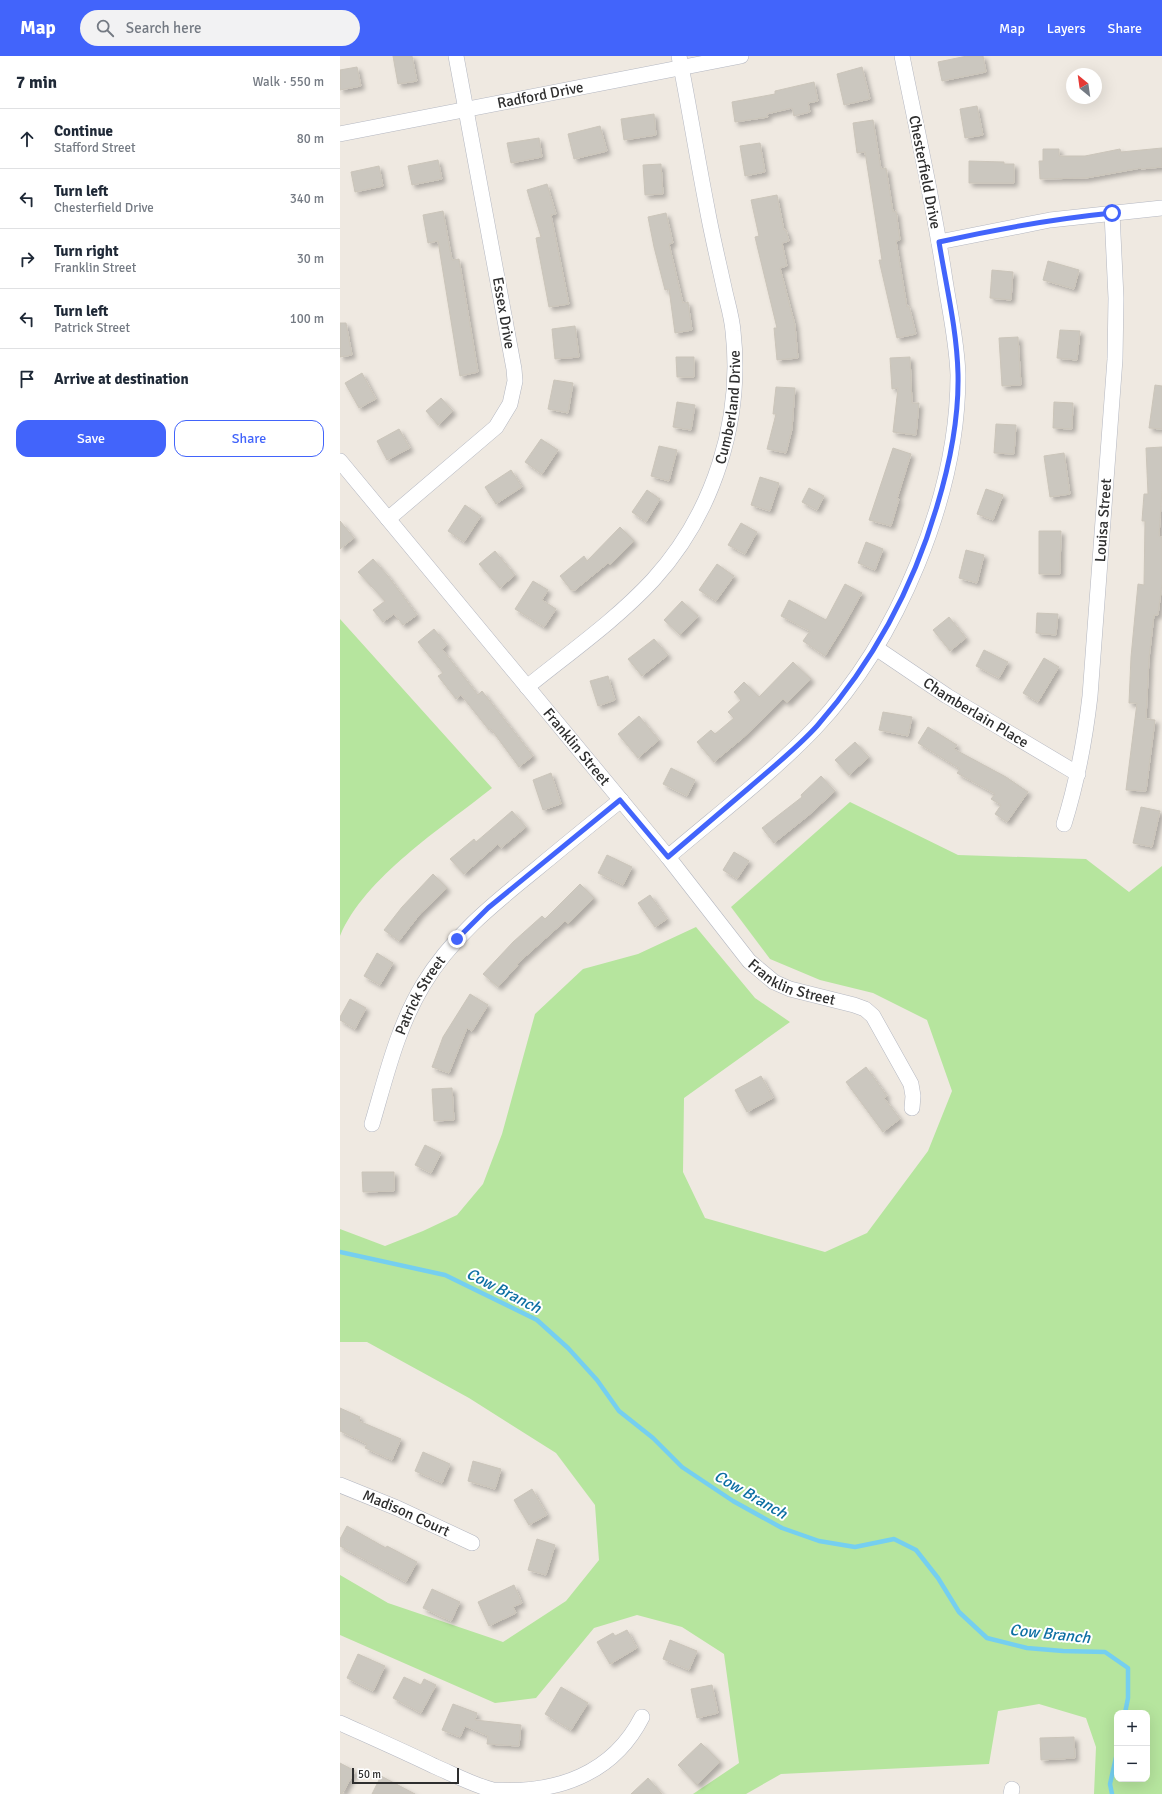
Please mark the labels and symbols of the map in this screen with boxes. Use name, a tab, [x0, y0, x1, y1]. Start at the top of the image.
north arrow	[1066, 68, 1102, 104]
street label: Radford Drive	[496, 78, 585, 112]
street label: Chesterfield Drive	[905, 114, 945, 230]
route start	[1103, 204, 1121, 222]
street label: Essex Drive	[489, 276, 519, 350]
street label: Cumberland Drive	[711, 350, 744, 466]
street label: Louisa Street	[1091, 478, 1115, 563]
street label: Chamberlain Place	[920, 673, 1032, 752]
street label: Franklin Street	[539, 704, 614, 789]
route end	[448, 930, 466, 948]
street label: Patrick Street	[391, 952, 449, 1037]
street label: Franklin Street	[744, 955, 837, 1009]
water label: Cow Branch	[463, 1264, 545, 1319]
water label: Cow Branch	[710, 1466, 792, 1524]
street label: Madison Court	[360, 1486, 453, 1540]
water label: Cow Branch	[1009, 1620, 1093, 1648]
scale bar	[352, 1766, 459, 1785]

